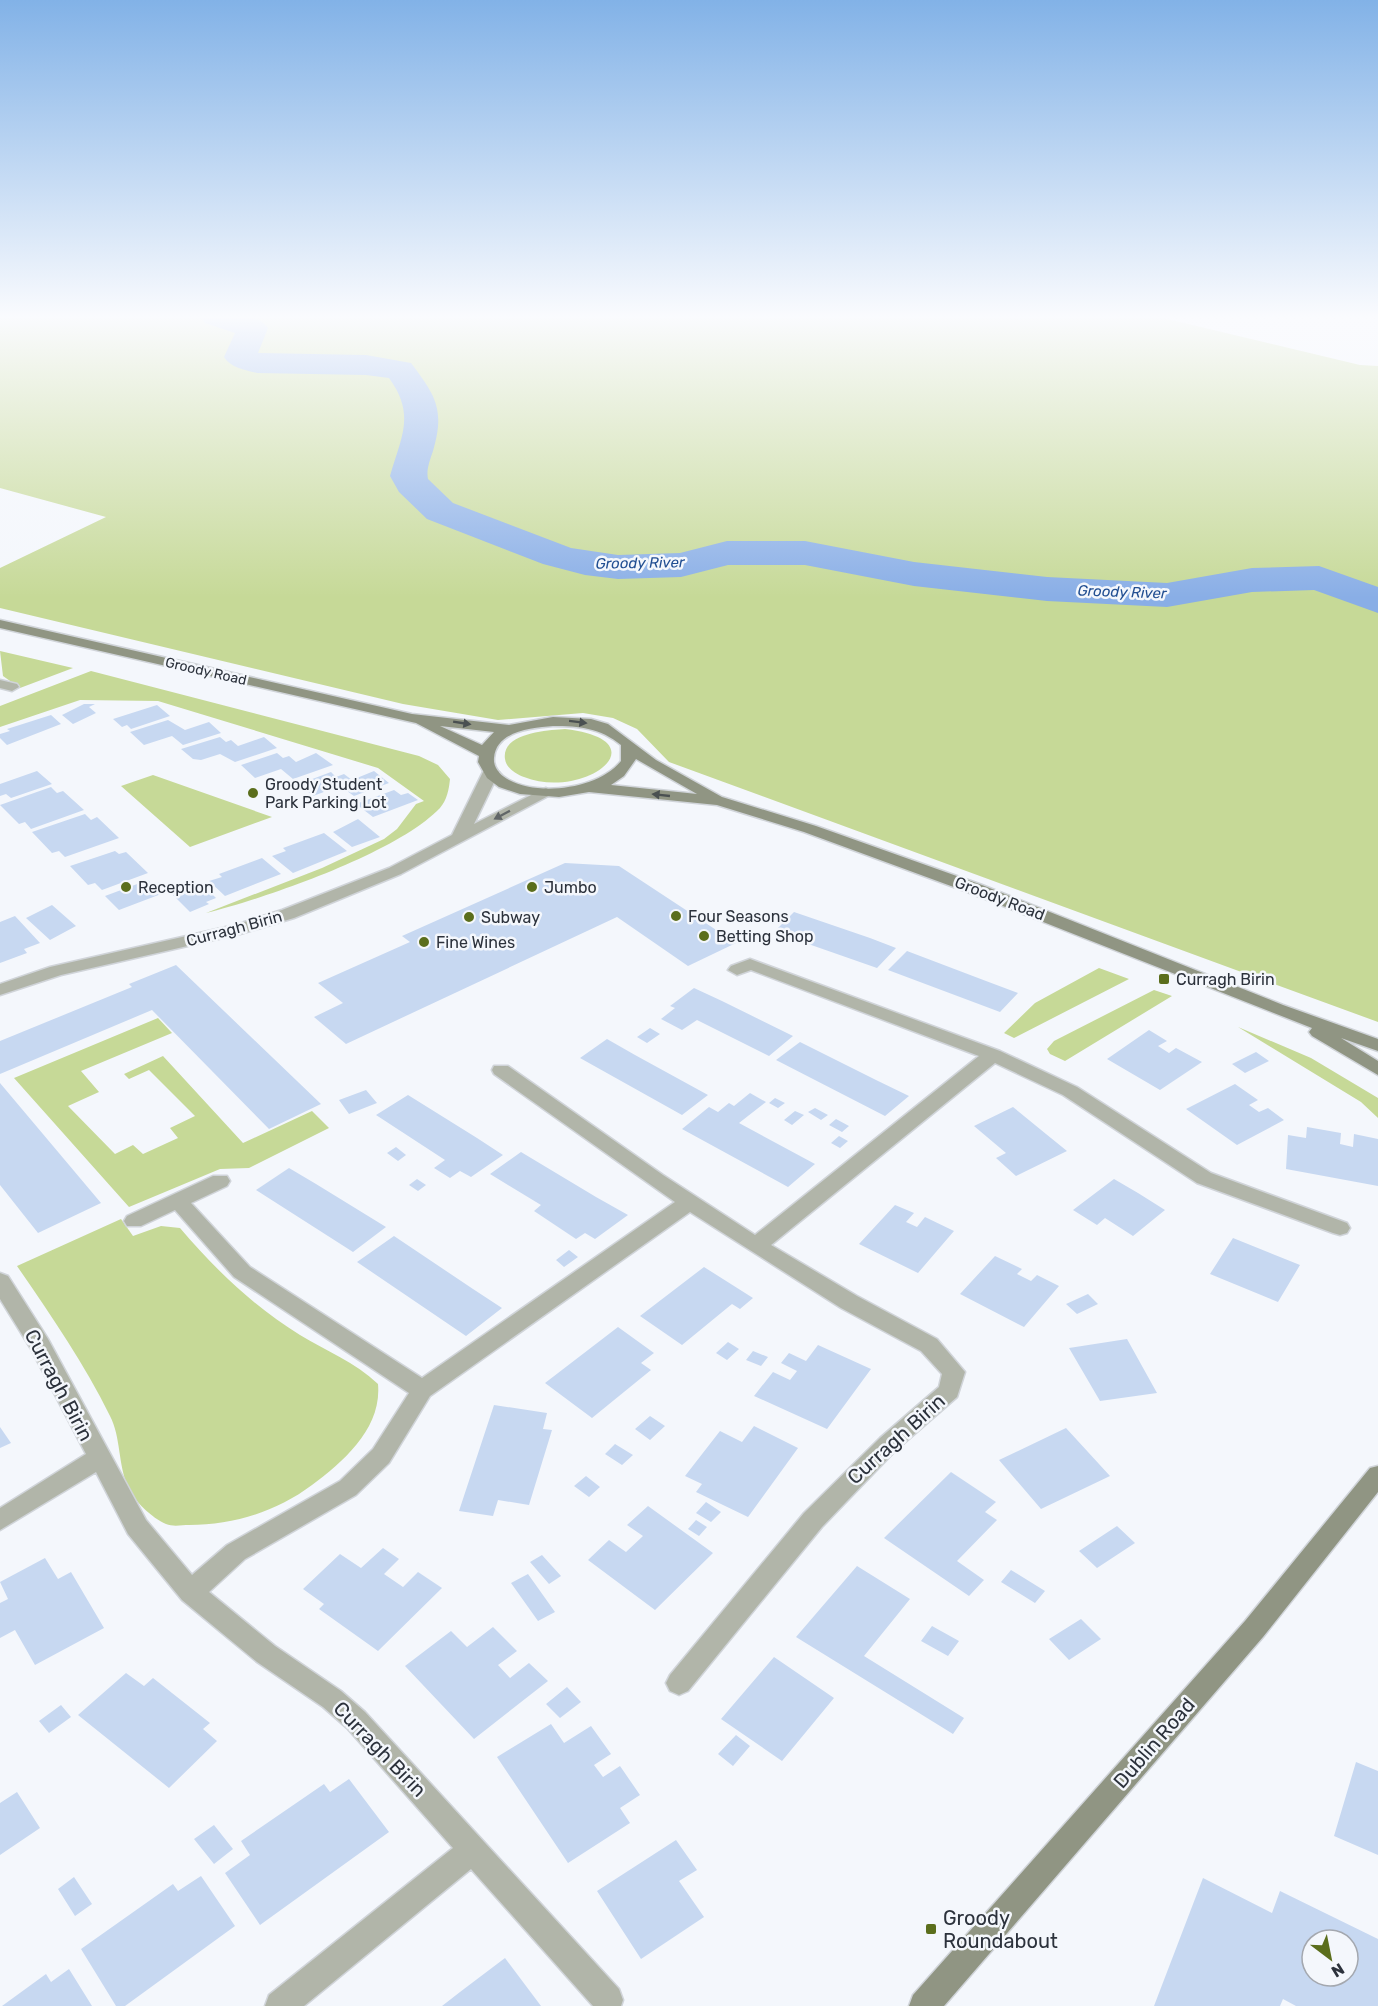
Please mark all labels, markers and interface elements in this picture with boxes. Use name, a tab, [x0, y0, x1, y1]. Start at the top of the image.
water label: Groody River	[595, 553, 686, 573]
water label: Groody River	[1077, 581, 1168, 603]
street label: Groody Road	[163, 654, 248, 689]
one-way arrow	[568, 717, 587, 727]
one-way arrow	[453, 719, 472, 728]
place label: Groody Student Park Parking Lot	[265, 775, 387, 812]
marker: Groody Student Park Parking Lot	[246, 786, 260, 800]
one-way arrow	[651, 790, 670, 800]
one-way arrow	[494, 810, 511, 820]
street label: Groody Road	[952, 873, 1048, 924]
place label: Reception	[138, 878, 214, 897]
place label: Jumbo	[544, 878, 597, 897]
marker: Reception	[119, 880, 133, 894]
marker: Jumbo	[525, 880, 539, 894]
street label: Curragh Birin	[184, 907, 284, 950]
place label: Four Seasons	[688, 907, 789, 926]
place label: Subway	[481, 908, 540, 927]
marker: Four Seasons	[669, 909, 683, 923]
marker: Subway	[462, 910, 476, 924]
place label: Betting Shop	[716, 927, 814, 946]
marker: Betting Shop	[697, 929, 711, 943]
place label: Fine Wines	[436, 933, 515, 952]
marker: Fine Wines	[417, 935, 431, 949]
place label: Curragh Birin	[1176, 970, 1275, 989]
marker: Curragh Birin	[1157, 972, 1171, 986]
street label: Curragh Birin	[19, 1325, 99, 1445]
street label: Curragh Birin	[842, 1389, 950, 1489]
street label: Dublin Road	[1108, 1693, 1200, 1793]
street label: Curragh Birin	[329, 1696, 431, 1802]
place label: Groody Roundabout	[943, 1906, 1058, 1953]
marker: Groody Roundabout	[924, 1922, 938, 1936]
north arrow	[1300, 1928, 1360, 1988]
text: N	[1328, 1959, 1348, 1981]

